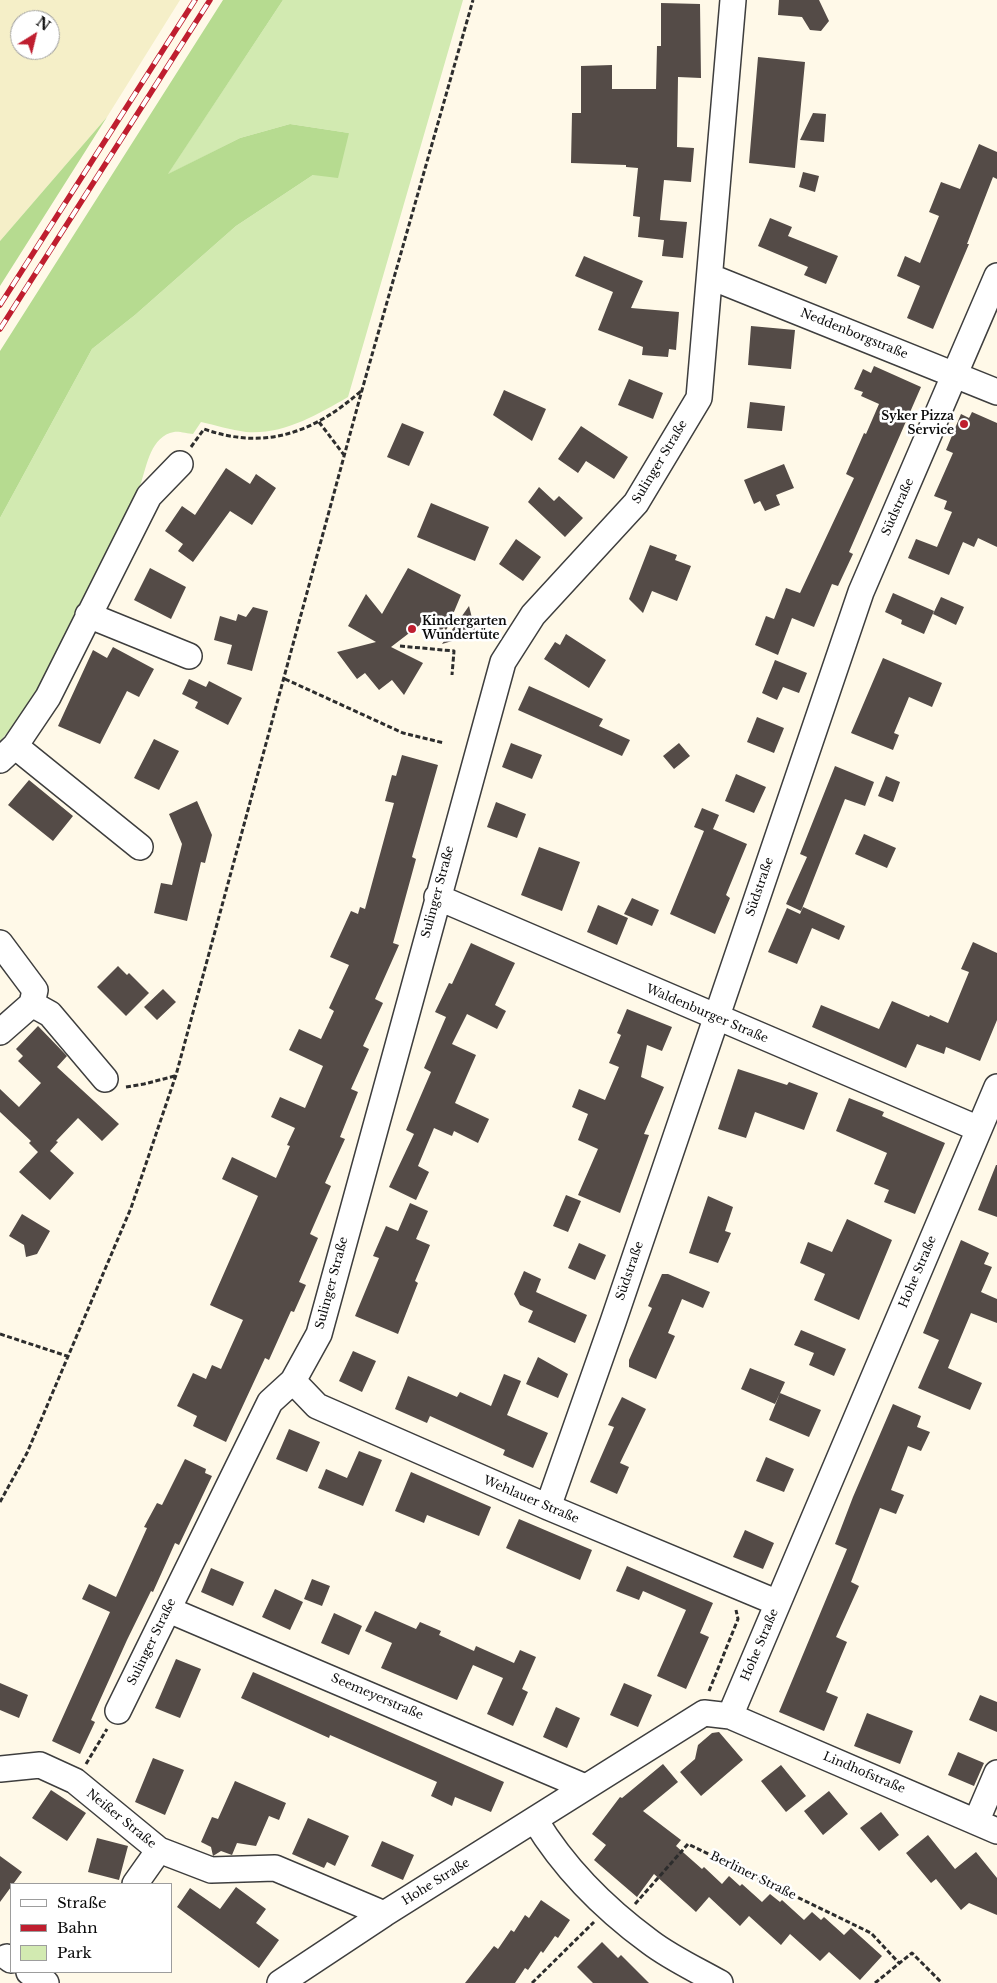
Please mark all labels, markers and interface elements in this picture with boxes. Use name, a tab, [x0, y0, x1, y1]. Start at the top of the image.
north arrow	[10, 10, 60, 60]
text: N	[33, 13, 54, 35]
street label: Neddenborgstraße	[798, 306, 910, 362]
place label: Syker Pizza Service	[881, 410, 954, 438]
street label: Sulinger Straße	[629, 418, 691, 506]
marker: Syker Pizza Service	[958, 418, 970, 430]
street label: Südstraße	[879, 476, 917, 538]
place label: Kindergarten Wundertüte	[422, 615, 507, 643]
marker: Kindergarten Wundertüte	[406, 623, 418, 635]
street label: Sulinger Straße	[419, 844, 457, 940]
street label: Südstraße	[743, 856, 777, 918]
street label: Waldenburger Straße	[644, 982, 770, 1046]
street label: Hohe Straße	[896, 1234, 940, 1310]
street label: Sulinger Straße	[313, 1235, 351, 1331]
street label: Südstraße	[613, 1240, 647, 1302]
street label: Wehlauer Straße	[481, 1473, 581, 1527]
street label: Sulinger Straße	[125, 1596, 179, 1688]
street label: Hohe Straße	[738, 1607, 782, 1683]
street label: Seemeyerstraße	[329, 1671, 425, 1723]
street label: Lindhofstraße	[821, 1749, 907, 1797]
street label: Neißer Straße	[83, 1787, 159, 1851]
street label: Berliner Straße	[708, 1849, 798, 1903]
street label: Hohe Straße	[400, 1856, 472, 1908]
legend	[10, 1883, 172, 1973]
text: Straße	[57, 1893, 107, 1912]
text: Bahn	[57, 1918, 97, 1937]
text: Park	[57, 1943, 92, 1962]

